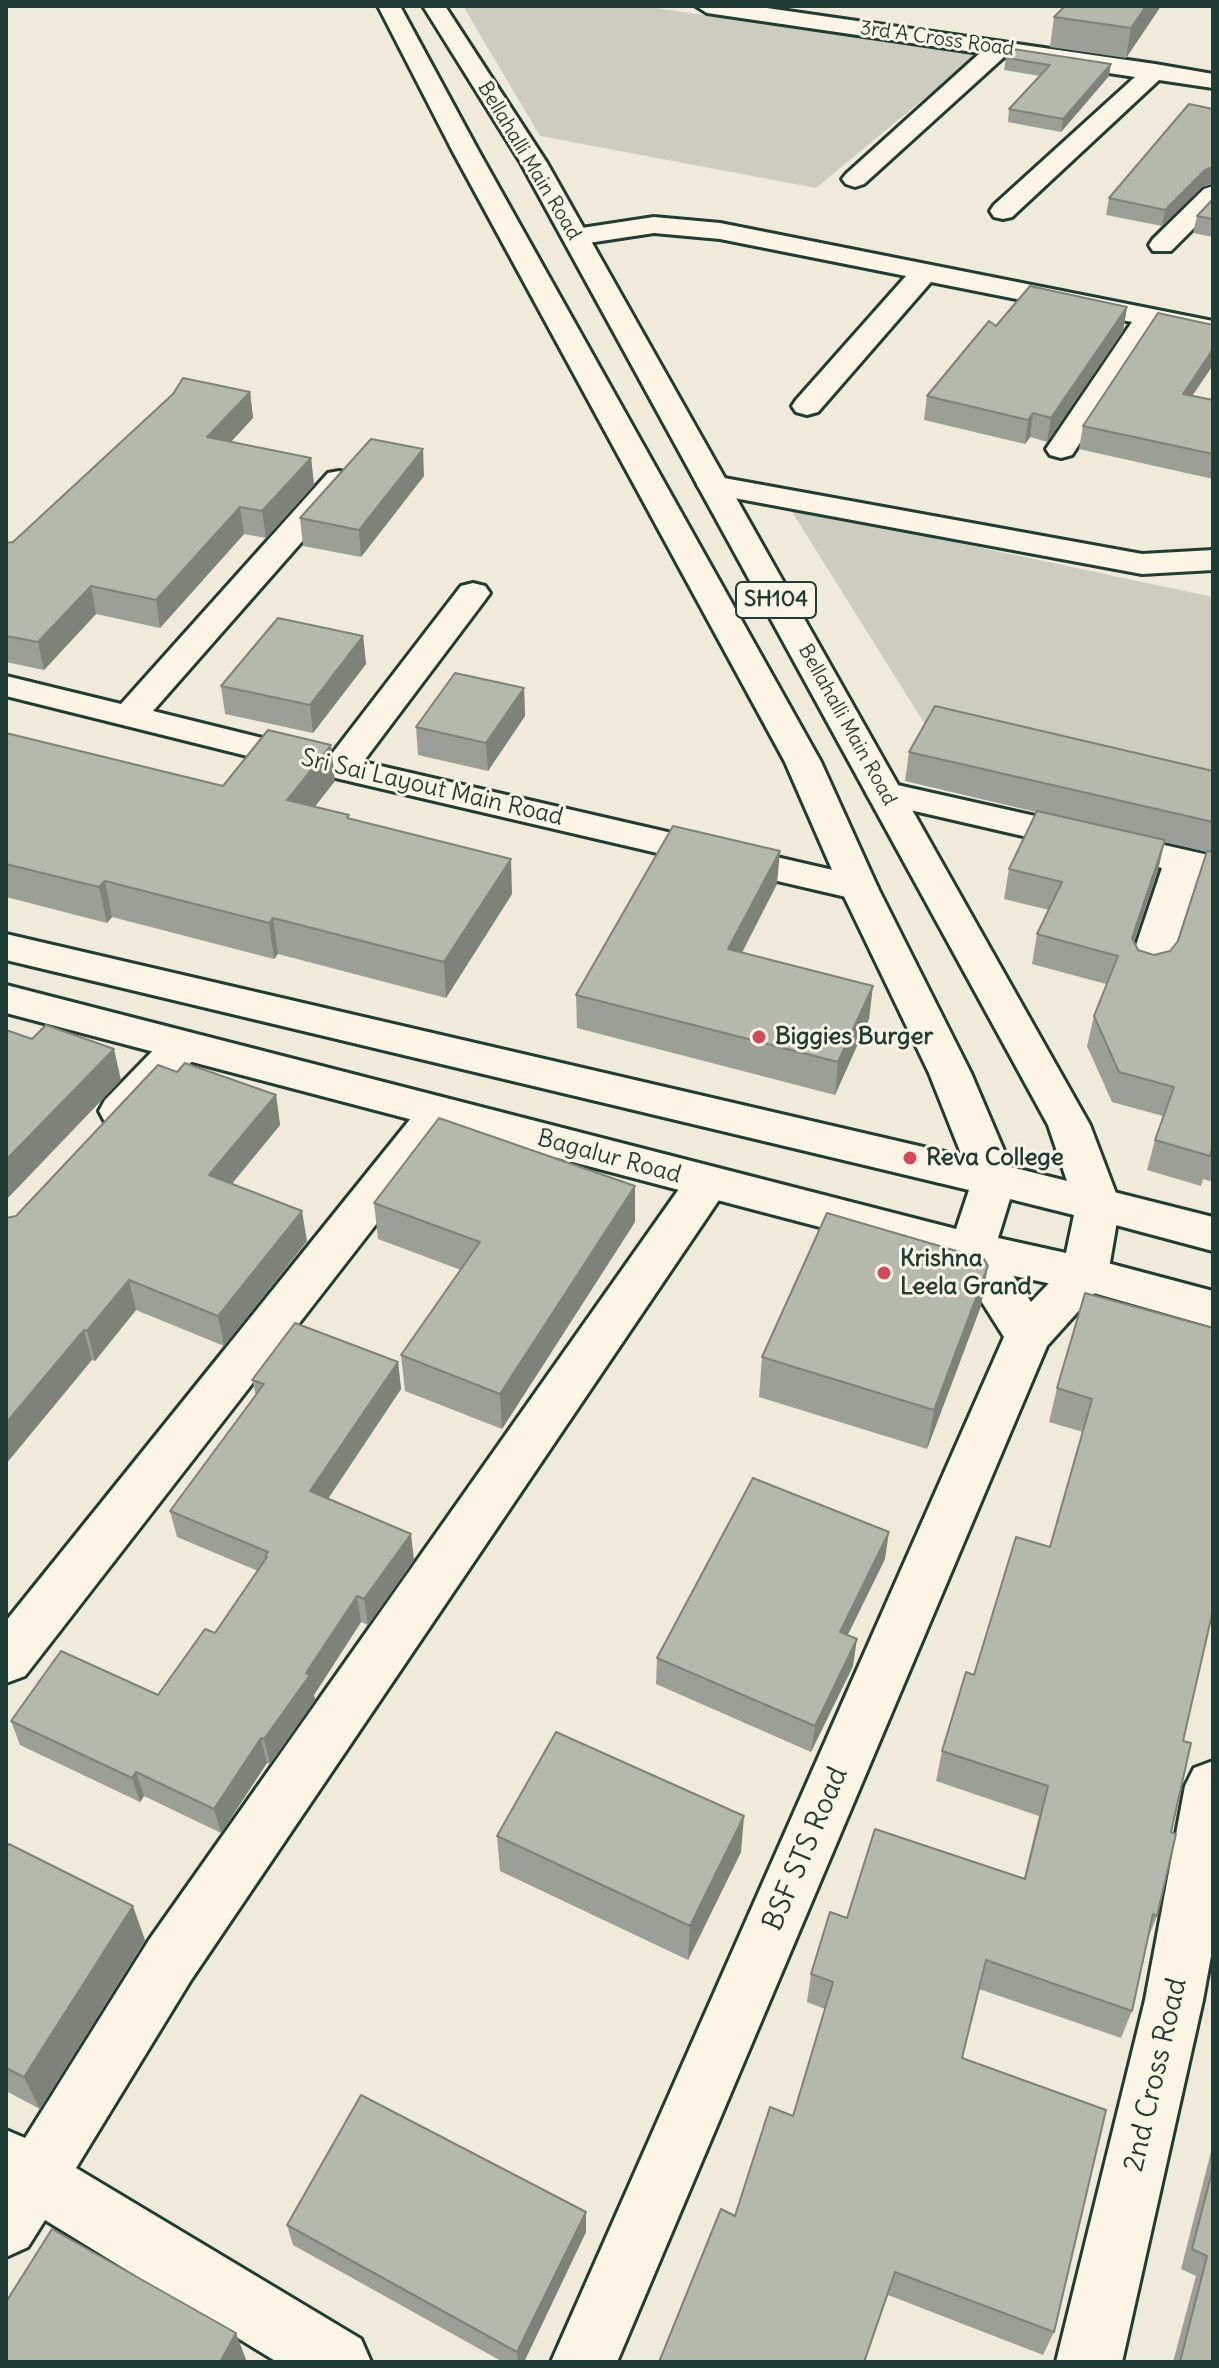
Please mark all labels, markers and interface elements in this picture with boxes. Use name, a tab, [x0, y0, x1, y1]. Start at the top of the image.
street label: 3rd A Cross Road	[858, 16, 1016, 62]
street label: Bellahalli Main Road	[472, 77, 586, 245]
road number: SH104	[736, 582, 816, 618]
street label: Bellahalli Main Road	[793, 640, 901, 810]
street label: Sri Sai Layout Main Road	[298, 744, 566, 832]
place label: Biggies Burger	[775, 1023, 933, 1051]
marker: Biggies Burger	[750, 1028, 768, 1046]
street label: Bagalur Road	[534, 1124, 684, 1190]
place label: Reva College	[926, 1144, 1064, 1172]
marker: Reva College	[901, 1149, 919, 1167]
place label: Krishna Leela Grand	[900, 1245, 1032, 1301]
marker: Krishna Leela Grand	[875, 1264, 893, 1282]
street label: BSF STS Road	[756, 1762, 856, 1936]
street label: 2nd Cross Road	[1117, 1975, 1195, 2175]

